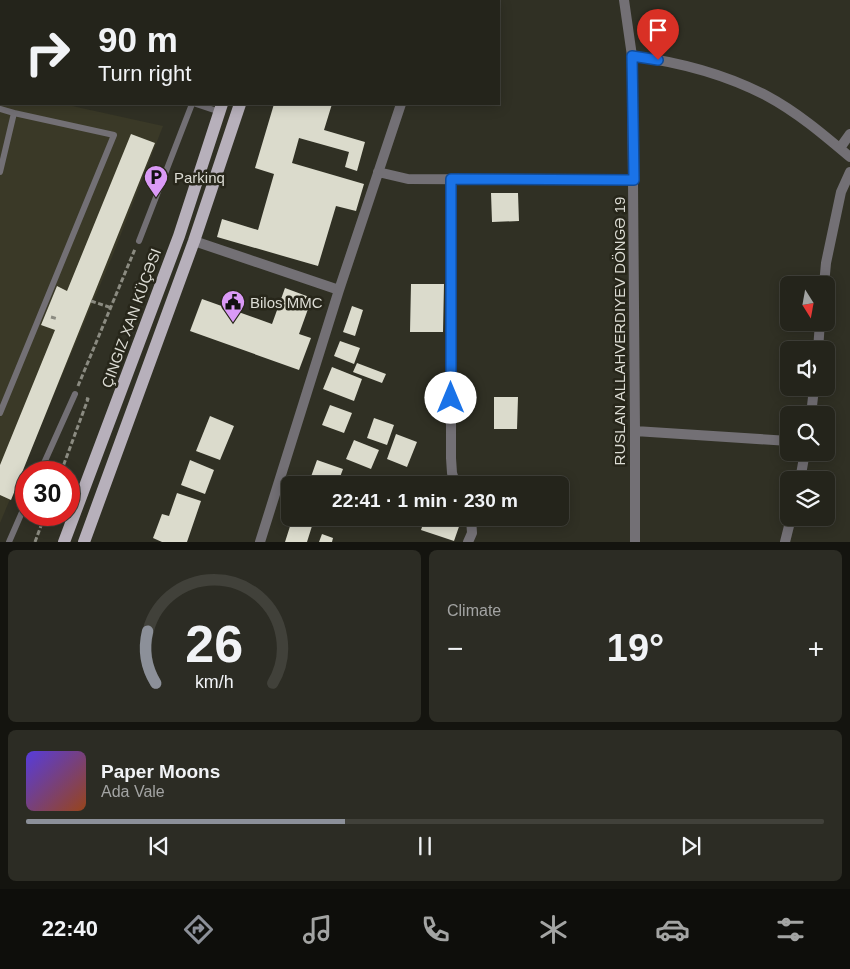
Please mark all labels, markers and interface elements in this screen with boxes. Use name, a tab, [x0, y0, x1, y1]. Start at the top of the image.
pin	[637, 9, 679, 60]
icon: arrive	[644, 16, 672, 44]
icon: right	[15, 20, 80, 85]
text: 90 m	[98, 20, 178, 59]
text: Turn right	[98, 61, 191, 86]
parking icon: Parkinq	[143, 164, 169, 198]
place label: Parkinq	[174, 169, 225, 186]
street label: RUSLAN ALLAHVERDIYEV DÖNGƏ 19	[611, 197, 628, 465]
street label: ÇINGIZ XAN KÜÇƏSI	[98, 246, 164, 390]
north arrow	[780, 276, 835, 331]
map controls	[780, 276, 835, 526]
public building icon: Bilos MMC	[220, 289, 246, 323]
place label: Bilos MMC	[250, 294, 323, 311]
button: sound	[780, 341, 835, 396]
position arrow	[424, 371, 476, 423]
button: search	[780, 406, 835, 461]
speed limit sign: 30	[15, 461, 80, 526]
button: layers	[780, 471, 835, 526]
text: 22:41 · 1 min · 230 m	[332, 490, 518, 511]
text: Climate	[447, 602, 501, 619]
text: 26	[186, 615, 243, 673]
text: 19°	[607, 627, 664, 669]
text: −	[447, 633, 463, 664]
text: +	[808, 633, 824, 664]
text: km/h	[195, 672, 234, 692]
text: Paper Moons	[101, 761, 220, 782]
text: Ada Vale	[101, 783, 165, 800]
icon: previous	[145, 832, 173, 860]
icon: pause	[411, 832, 439, 860]
icon: next	[677, 832, 705, 860]
icon: directions	[181, 912, 216, 947]
icon: music	[300, 912, 335, 947]
icon: phone	[418, 912, 453, 947]
icon: climate	[536, 912, 571, 947]
icon: car	[655, 912, 690, 947]
icon: filters	[773, 912, 808, 947]
text: 22:40	[42, 916, 98, 941]

